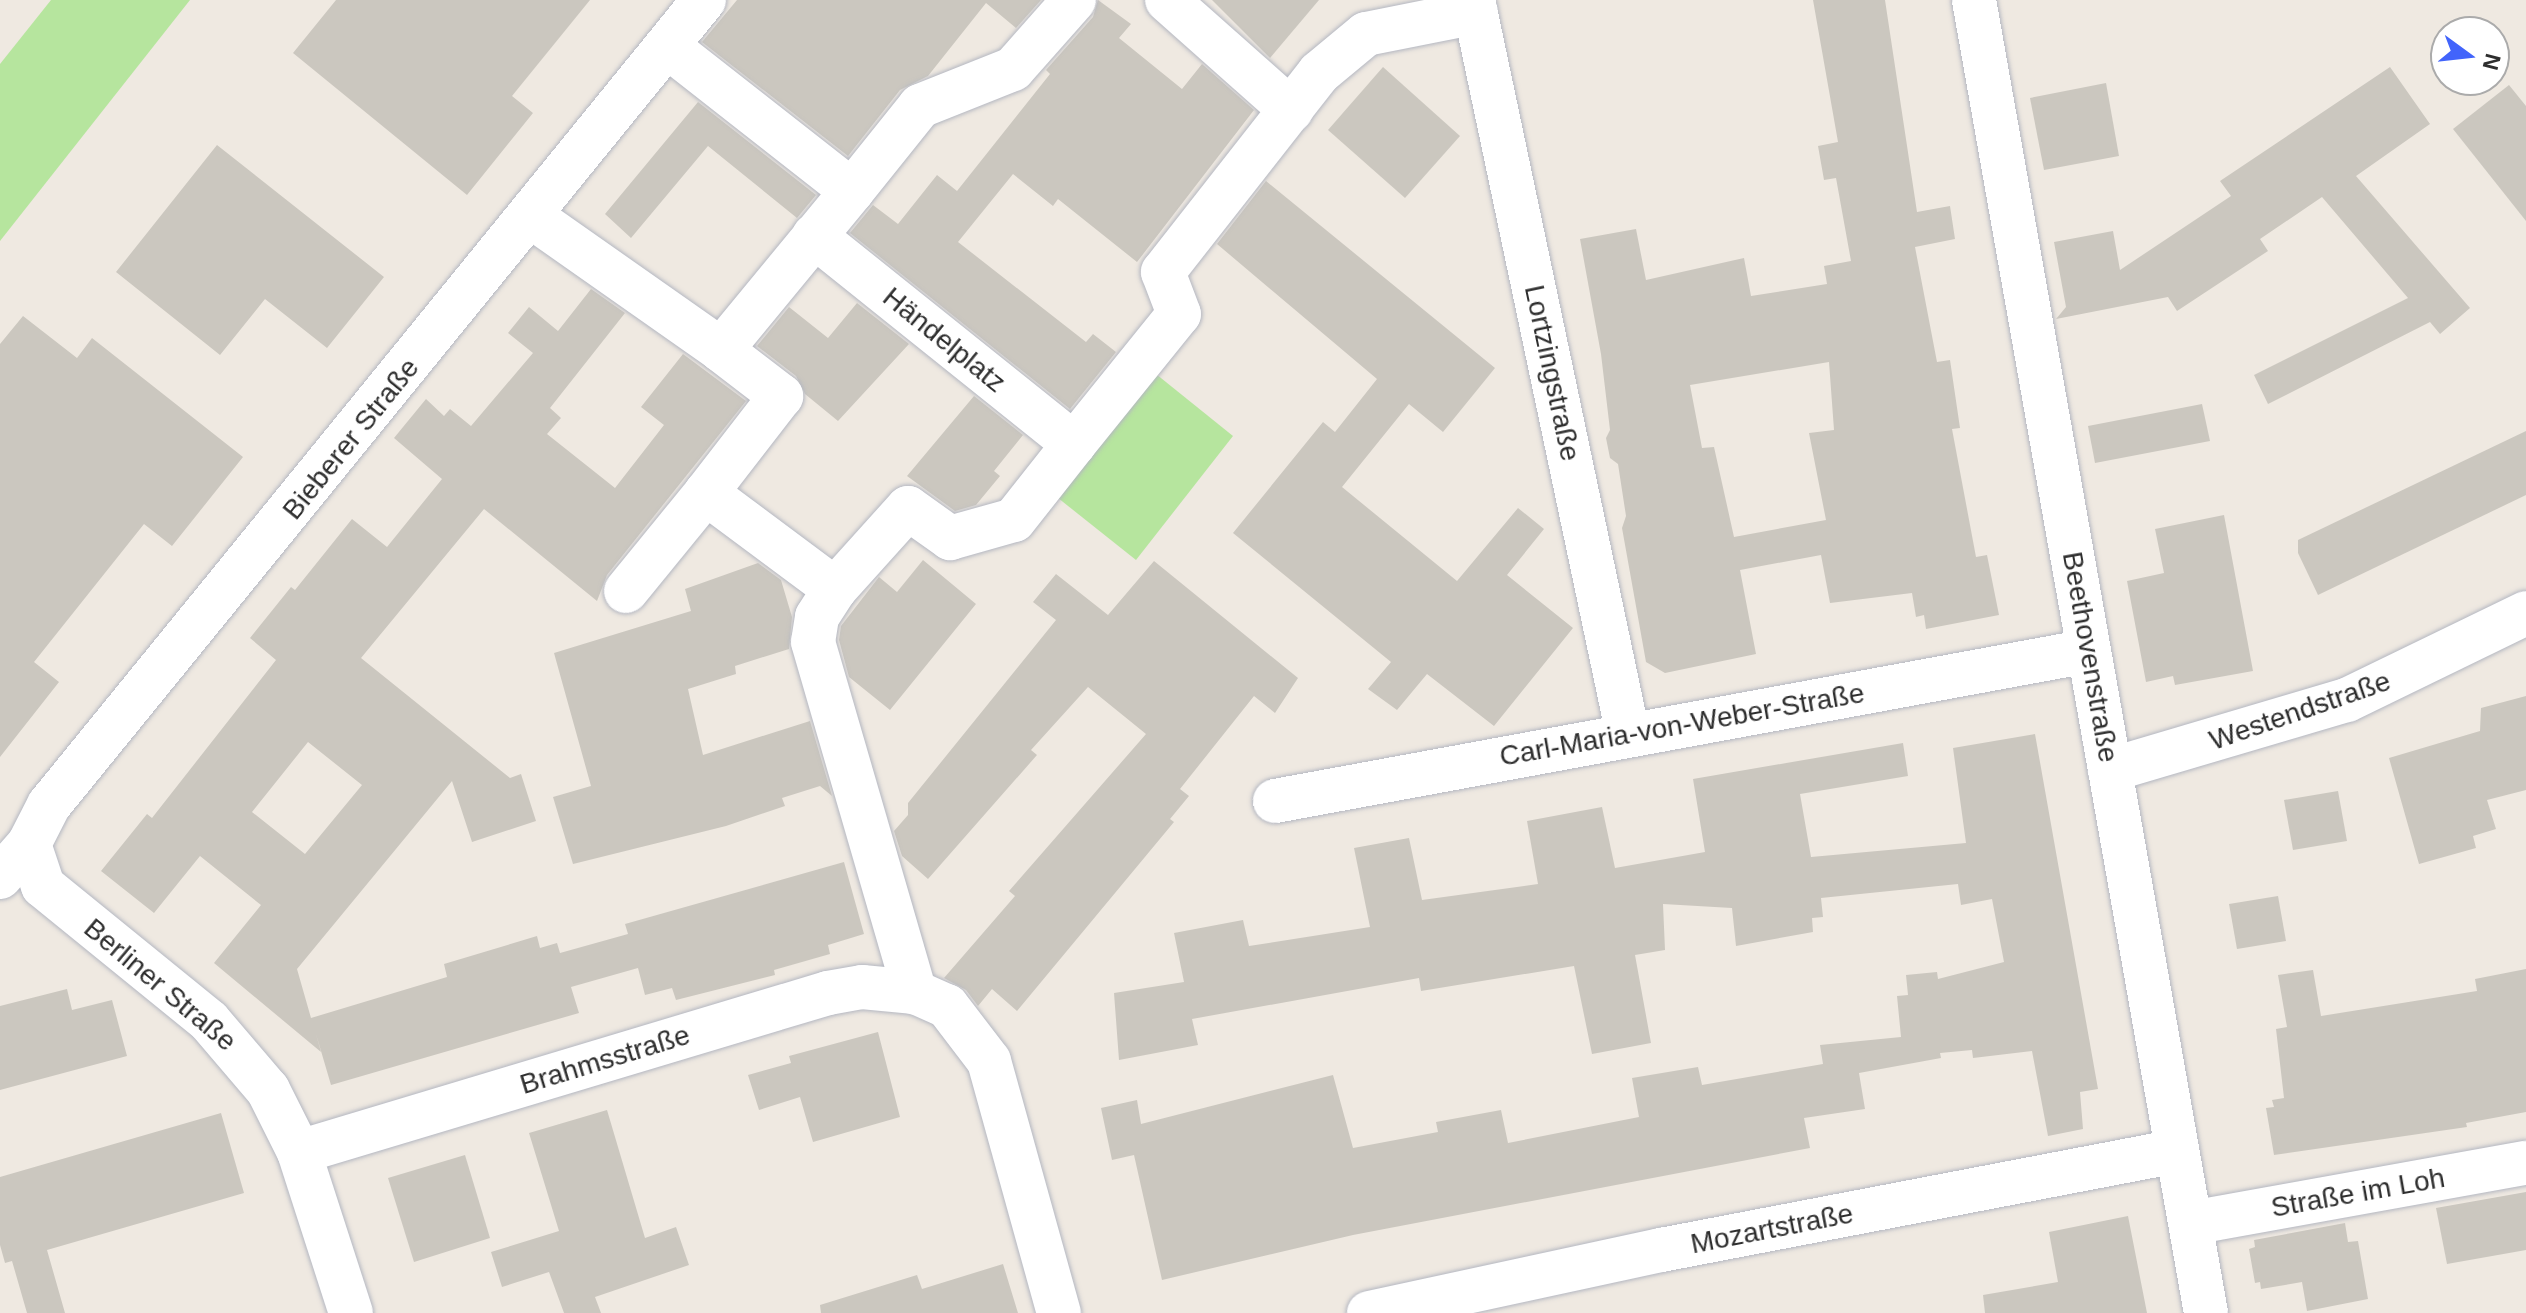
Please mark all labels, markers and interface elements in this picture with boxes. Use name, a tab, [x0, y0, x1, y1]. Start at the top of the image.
north arrow	[2430, 16, 2510, 96]
text: N	[2478, 51, 2506, 73]
street label: Händelplatz	[876, 280, 1012, 400]
street label: Lortzingstraße	[1517, 282, 1587, 464]
street label: Bieberer Straße	[276, 352, 426, 526]
street label: Beethovenstraße	[2055, 549, 2125, 765]
street label: Westendstraße	[2205, 664, 2395, 758]
street label: Carl-Maria-von-Weber-Straße	[1497, 676, 1867, 774]
street label: Berliner Straße	[77, 912, 243, 1058]
street label: Brahmsstraße	[516, 1018, 694, 1102]
street label: Straße im Loh	[2268, 1161, 2448, 1225]
street label: Mozartstraße	[1688, 1197, 1856, 1261]

